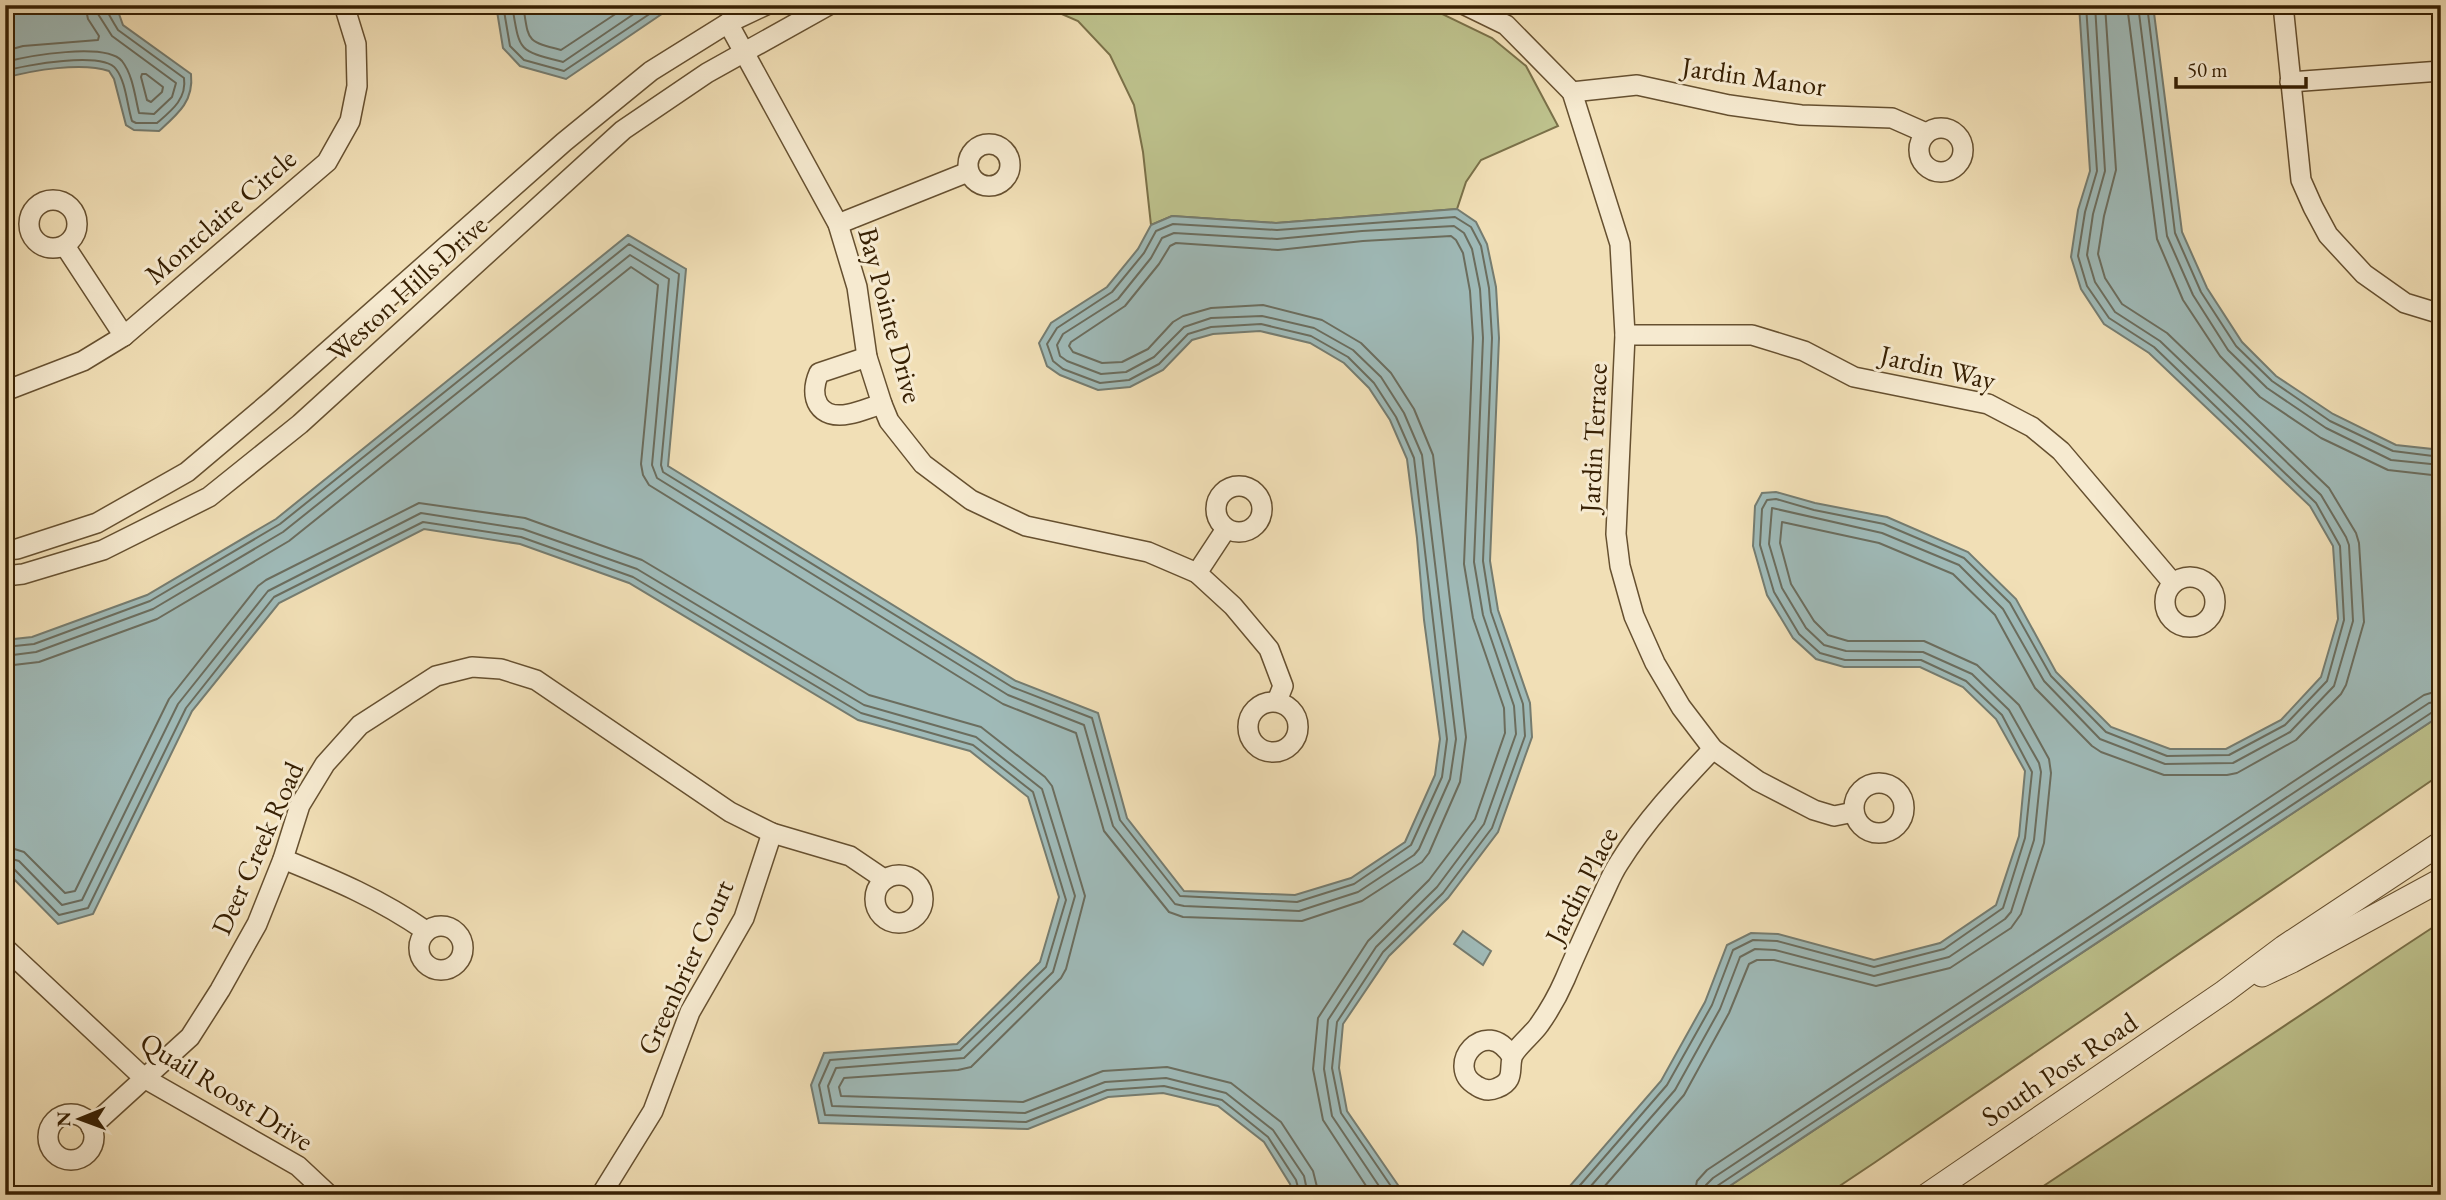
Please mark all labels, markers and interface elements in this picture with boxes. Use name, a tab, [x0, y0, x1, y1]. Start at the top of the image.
scale bar	[2176, 46, 2306, 90]
street label: Jardin Manor	[1678, 48, 1829, 104]
text: 50 m	[2187, 56, 2228, 83]
street label: Montclaire Circle	[137, 140, 303, 292]
street label: Weston Hills Drive	[319, 207, 495, 369]
street label: Bay Pointe Drive	[850, 223, 932, 407]
street label: Jardin Way	[1875, 336, 2000, 398]
street label: Jardin Terrace	[1571, 362, 1615, 516]
street label: Deer Creek Road	[203, 755, 312, 940]
street label: Jardin Place	[1535, 820, 1626, 951]
street label: Greenbrier Court	[629, 873, 741, 1060]
street label: South Post Road	[1974, 1003, 2145, 1134]
street label: Quail Roost Drive	[134, 1023, 320, 1159]
north arrow	[46, 1084, 116, 1154]
text: N	[51, 1111, 76, 1127]

